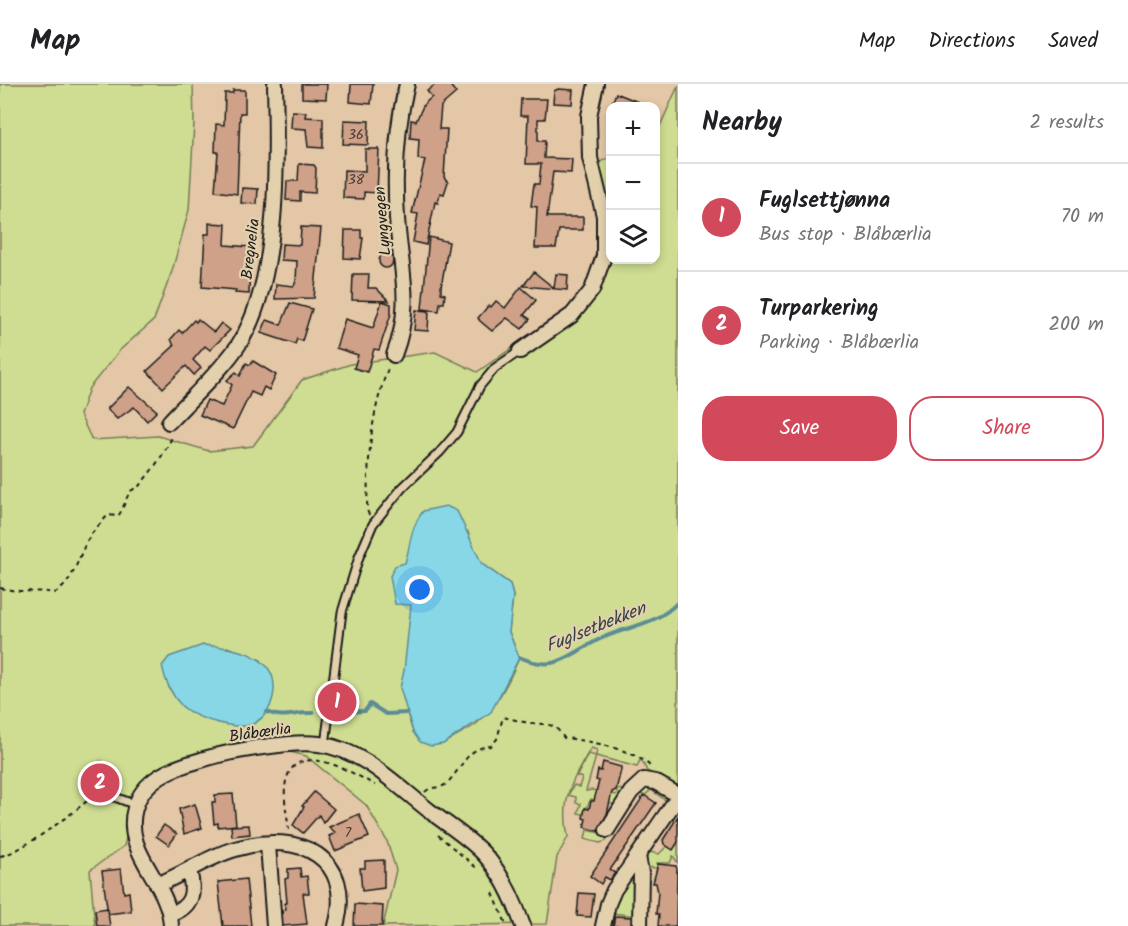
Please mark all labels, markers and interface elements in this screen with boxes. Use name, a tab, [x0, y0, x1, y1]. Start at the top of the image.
text: Map	[30, 19, 81, 64]
text: Map	[859, 25, 895, 58]
text: Directions	[928, 25, 1015, 58]
text: Saved	[1048, 25, 1098, 58]
map controls	[606, 102, 660, 264]
button: +	[606, 102, 660, 156]
text: Nearby	[702, 102, 782, 144]
text: 2 results	[1029, 107, 1104, 139]
house number: 36	[348, 124, 364, 146]
button: −	[606, 156, 660, 210]
house number: 38	[348, 169, 365, 191]
text: Fuglsettjønna	[759, 184, 890, 219]
street label: Lyngvegen	[368, 185, 398, 257]
text: 1	[718, 201, 725, 233]
text: 70 m	[1061, 201, 1104, 233]
button: layers	[606, 210, 660, 264]
street label: Bregnelia	[235, 217, 267, 281]
text: Bus stop · Blåbærlia	[759, 219, 932, 251]
text: Turparkering	[759, 292, 879, 327]
text: 2	[716, 309, 727, 341]
text: 200 m	[1048, 309, 1104, 341]
text: Parking · Blåbærlia	[759, 327, 919, 359]
button: Save	[702, 396, 897, 461]
button: Share	[909, 396, 1104, 461]
your location	[405, 575, 434, 604]
water label: Fuglsetbekken	[541, 594, 652, 661]
pin: 1	[318, 680, 356, 724]
street label: Blåbærlia	[227, 716, 293, 750]
pin: 2	[80, 760, 120, 806]
house number: 7	[345, 822, 352, 844]

